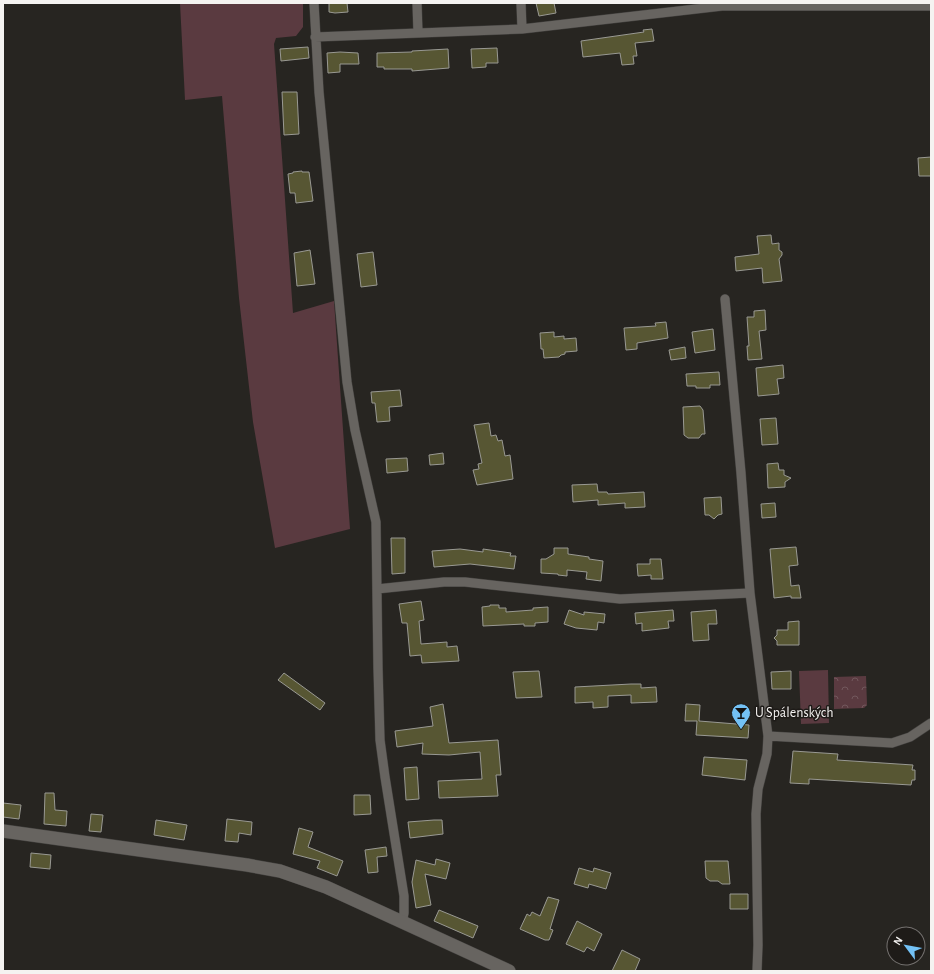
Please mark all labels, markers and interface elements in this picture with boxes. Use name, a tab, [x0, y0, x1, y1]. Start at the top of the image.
bar icon: U Spálenských	[730, 702, 752, 730]
place label: U Spálenských	[755, 706, 833, 720]
north arrow	[886, 926, 926, 966]
text: N	[891, 935, 905, 947]

